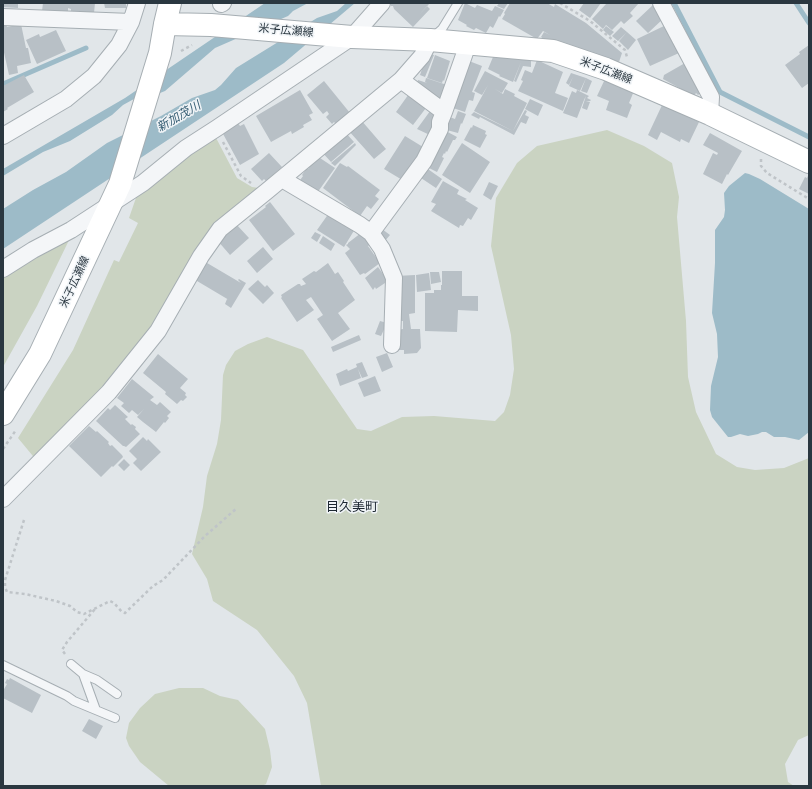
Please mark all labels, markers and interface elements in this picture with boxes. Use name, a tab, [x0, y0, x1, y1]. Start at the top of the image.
street label: 米子広瀬線	[258, 22, 314, 40]
street label: 米子広瀬線	[578, 55, 634, 87]
water label: 新加茂川	[155, 99, 203, 135]
street label: 米子広瀬線	[57, 254, 93, 310]
district label: 目久美町	[326, 500, 378, 516]

